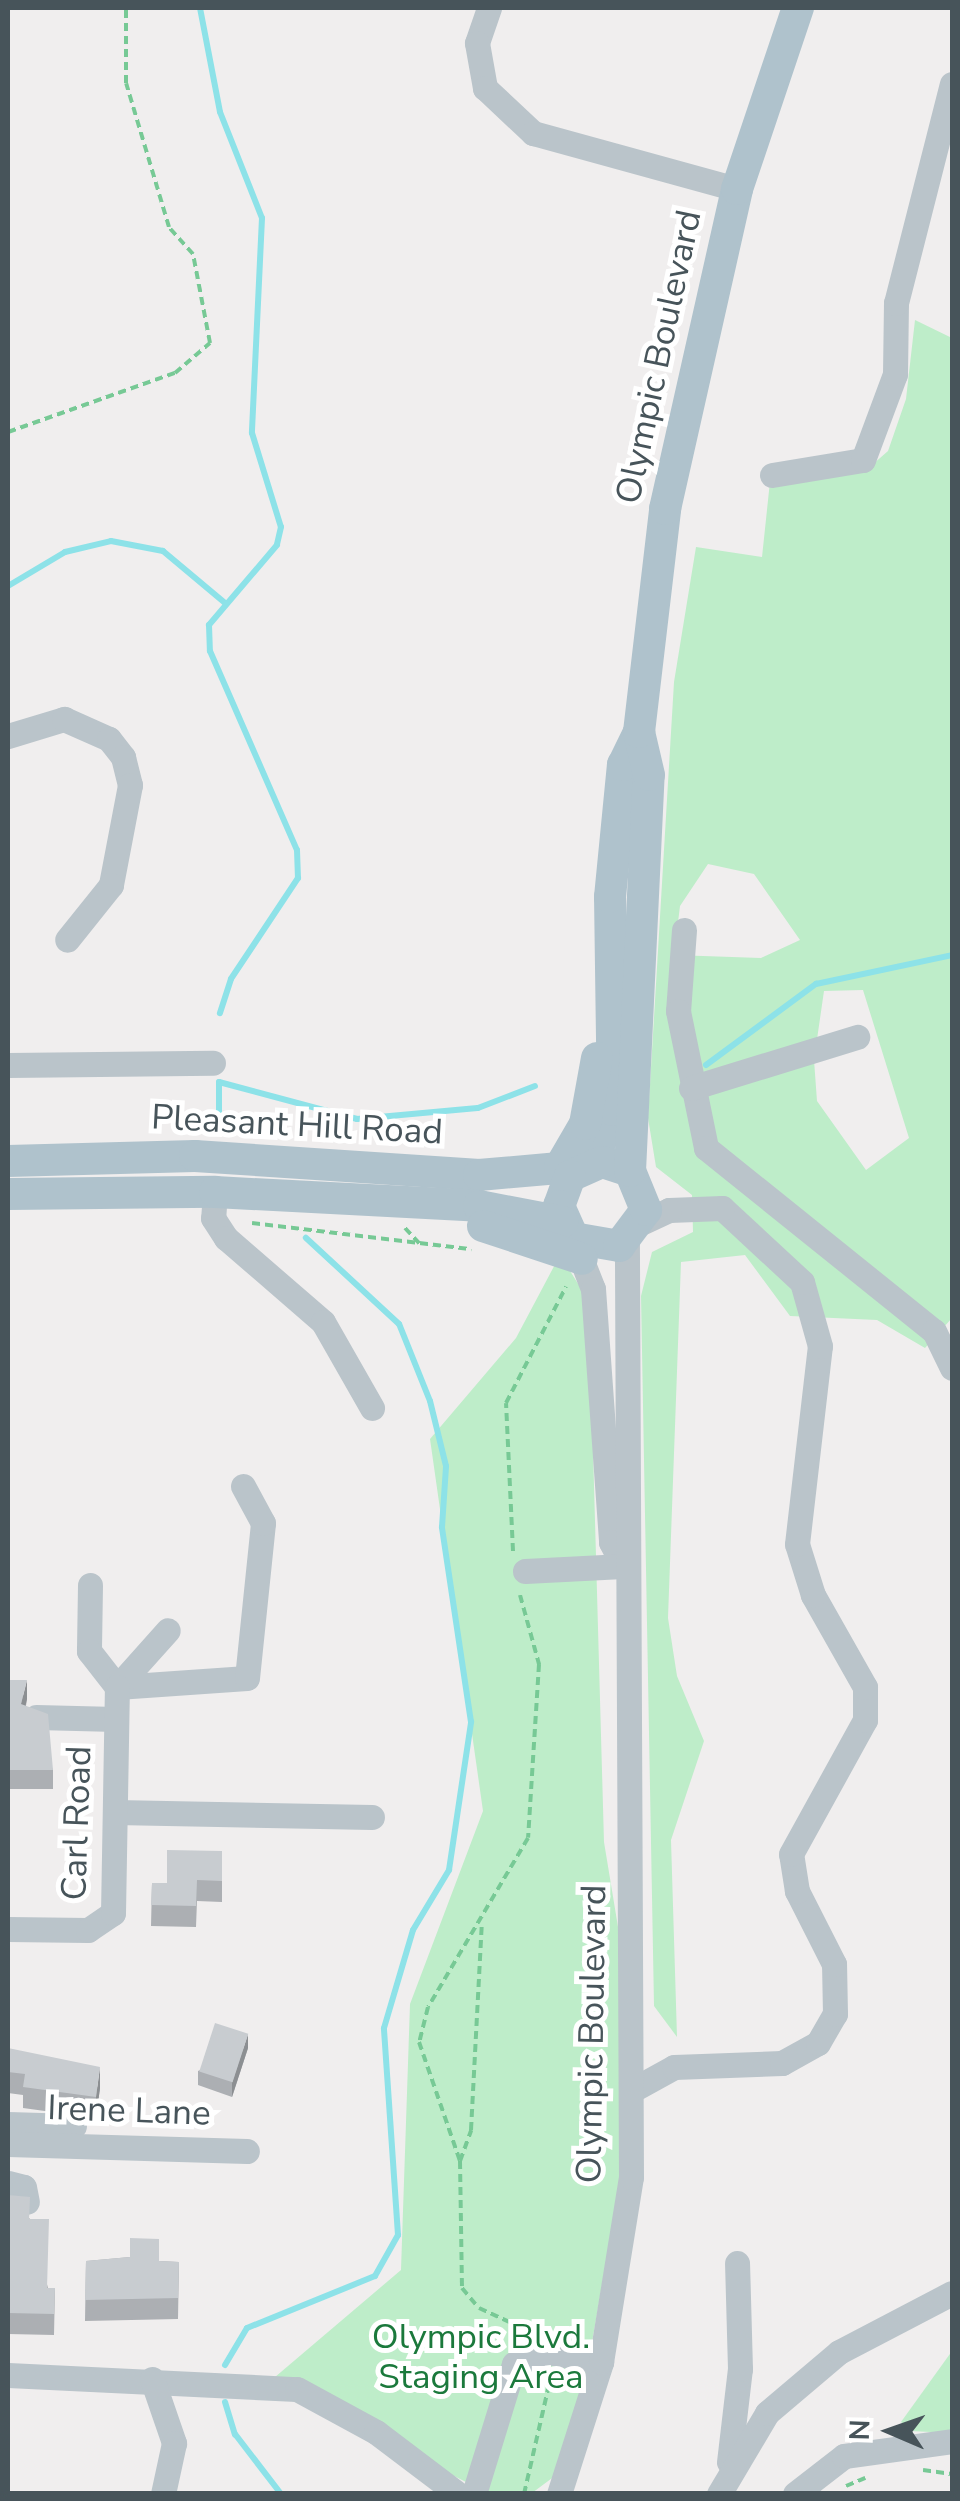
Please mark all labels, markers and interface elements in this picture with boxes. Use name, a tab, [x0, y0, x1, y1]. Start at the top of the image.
street label: Olympic Boulevard	[607, 207, 711, 507]
street label: Pleasant Hill Road	[150, 1096, 444, 1154]
street label: Carl Road	[53, 1745, 101, 1901]
street label: Olympic Boulevard	[568, 1884, 616, 2184]
street label: Irene Lane	[47, 2087, 211, 2135]
park label: Olympic Blvd. Staging Area	[372, 2316, 590, 2398]
north arrow	[840, 2381, 940, 2481]
text: N	[841, 2419, 879, 2441]

